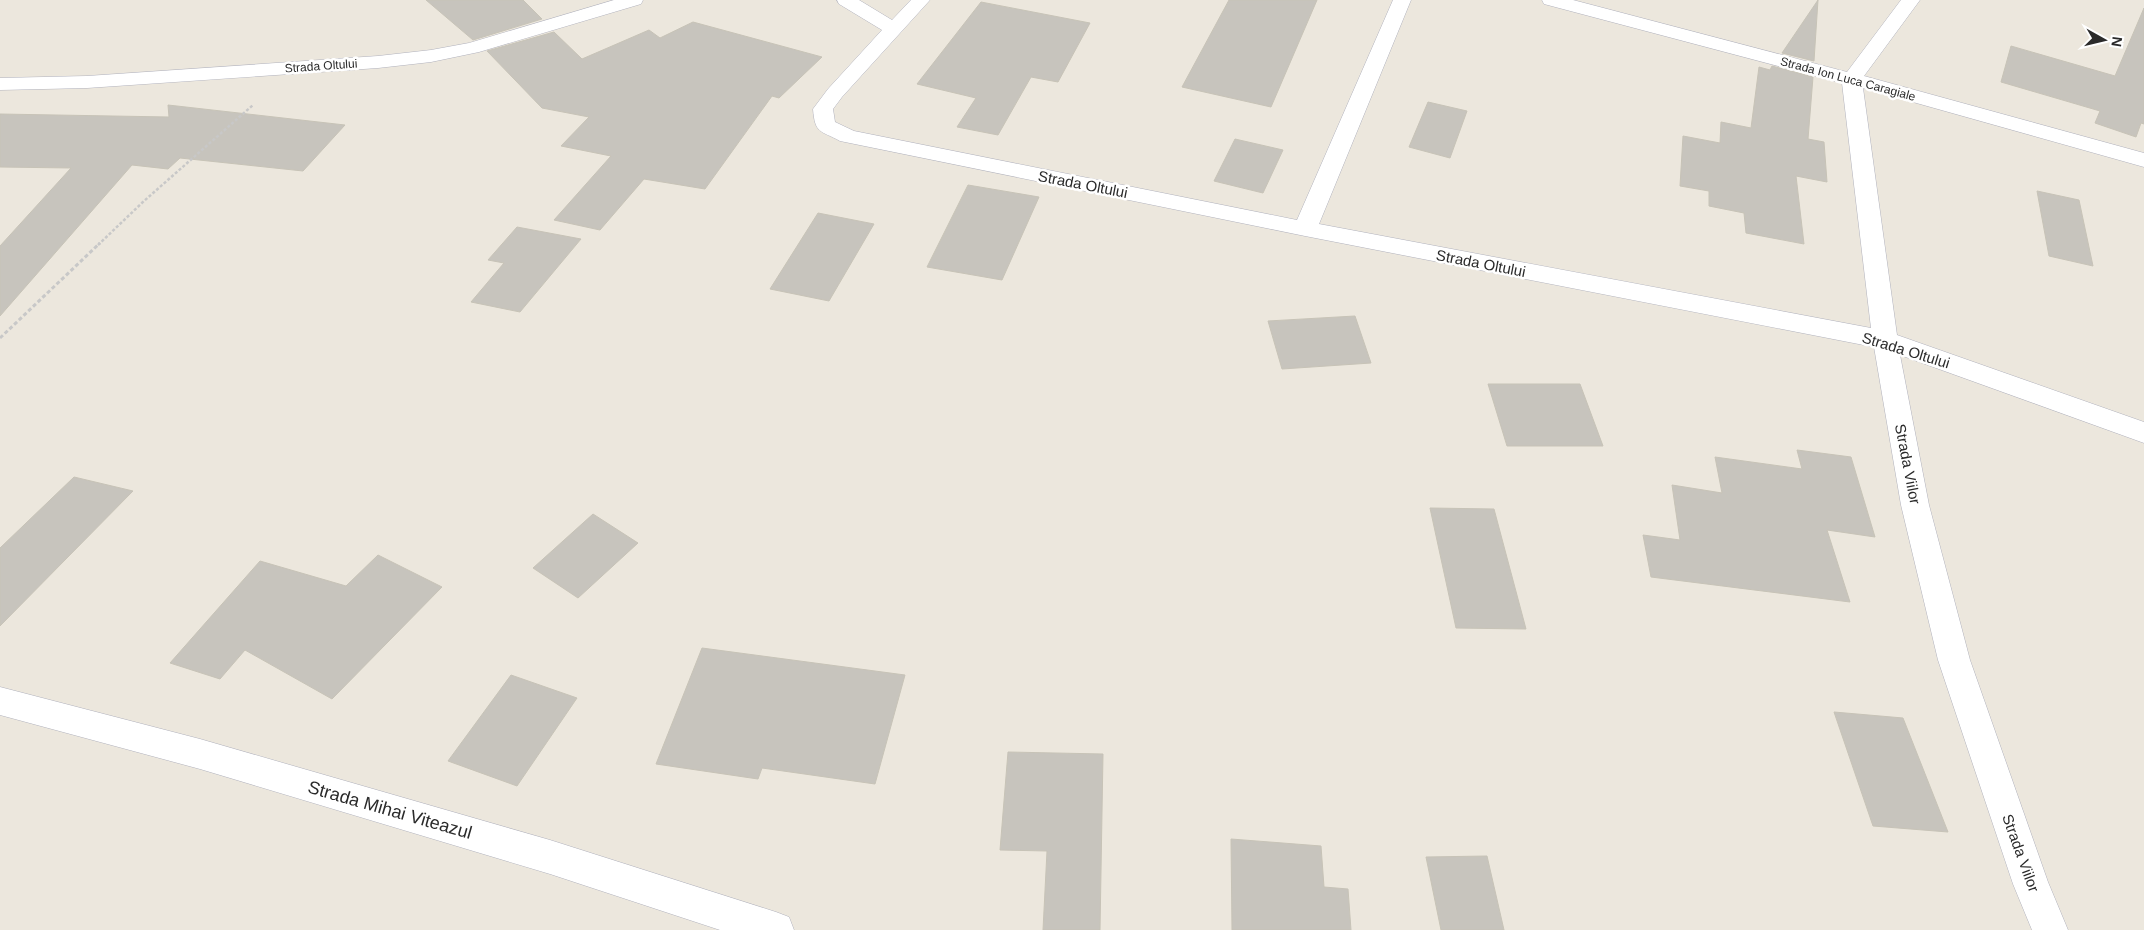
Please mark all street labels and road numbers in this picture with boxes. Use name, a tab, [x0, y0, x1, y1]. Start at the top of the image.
street label: Strada Ion Luca Caragiale	[1779, 54, 1917, 104]
street label: Strada Oltului	[284, 56, 358, 76]
street label: Strada Oltului	[1037, 167, 1129, 201]
street label: Strada Oltului	[1435, 246, 1527, 280]
street label: Strada Oltului	[1860, 329, 1952, 371]
street label: Strada Viilor	[1892, 422, 1924, 506]
street label: Strada Mihai Viteazul	[306, 777, 474, 843]
street label: Strada Viilor	[1999, 812, 2043, 894]

